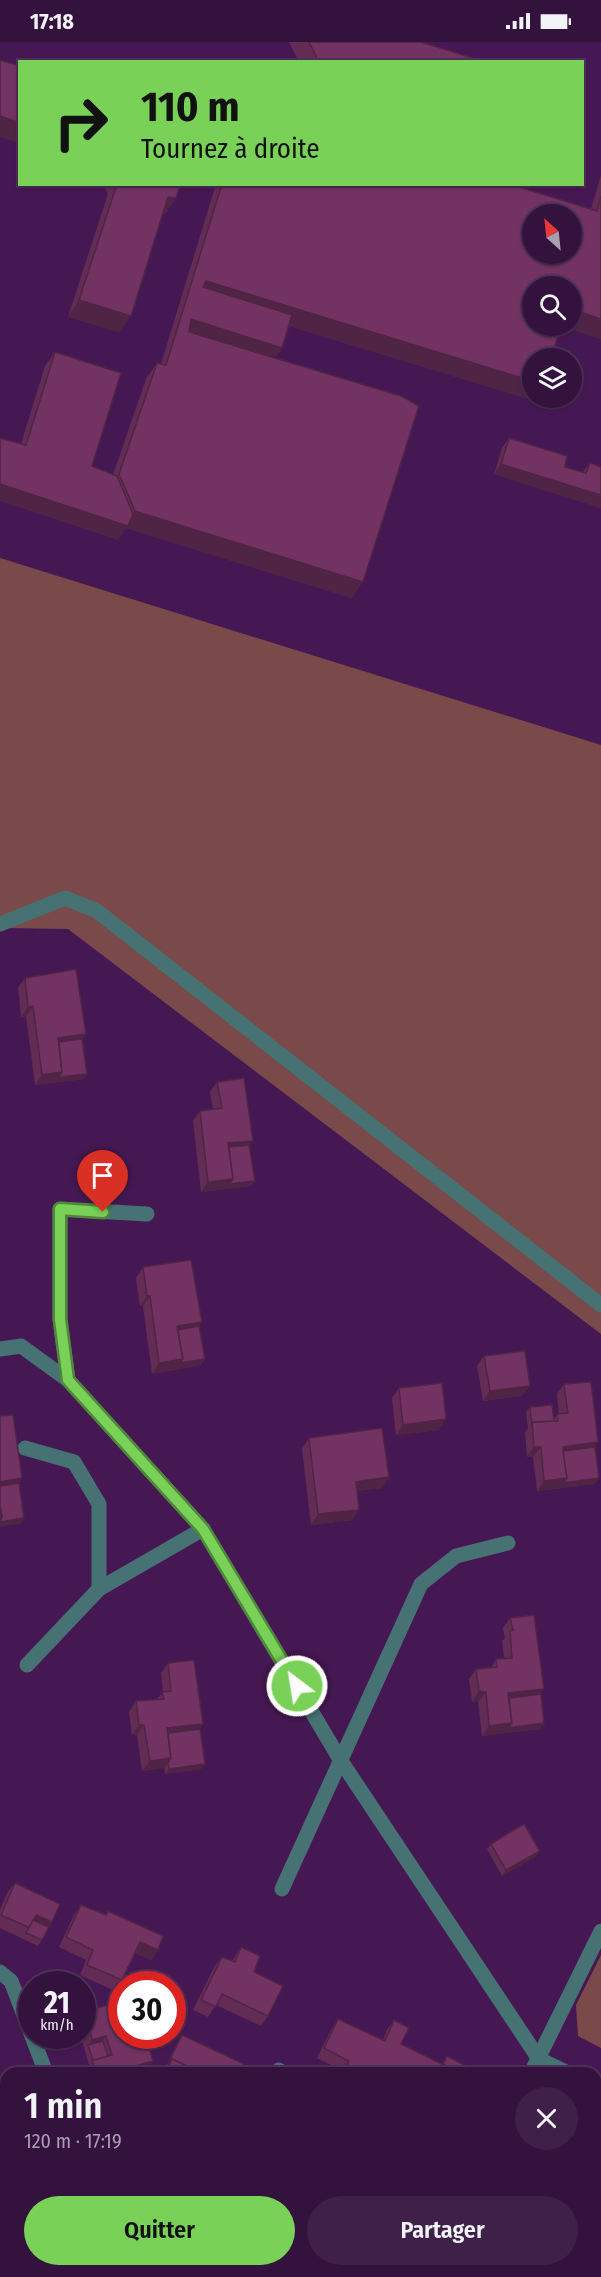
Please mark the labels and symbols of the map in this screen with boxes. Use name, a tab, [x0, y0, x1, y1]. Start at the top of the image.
north arrow	[522, 204, 582, 264]
pin	[77, 1150, 128, 1212]
position arrow	[265, 1654, 329, 1718]
speed limit sign: 30	[108, 1971, 186, 2049]

